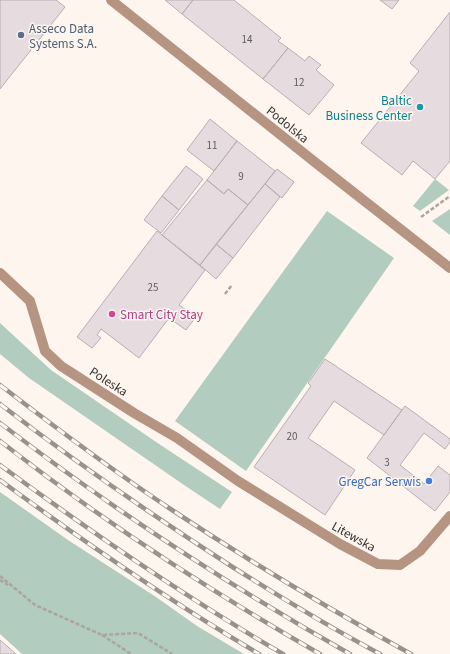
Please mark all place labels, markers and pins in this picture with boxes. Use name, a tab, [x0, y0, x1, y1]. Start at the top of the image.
place label: Asseco Data Systems S.A.	[29, 20, 97, 53]
marker: Asseco Data Systems S.A.	[16, 30, 26, 40]
place label: Baltic Business Center	[325, 92, 412, 125]
marker: Baltic Business Center	[415, 102, 425, 112]
place label: Smart City Stay	[120, 306, 203, 324]
marker: Smart City Stay	[107, 309, 117, 319]
place label: GregCar Serwis	[339, 473, 422, 491]
marker: GregCar Serwis	[424, 476, 434, 486]

